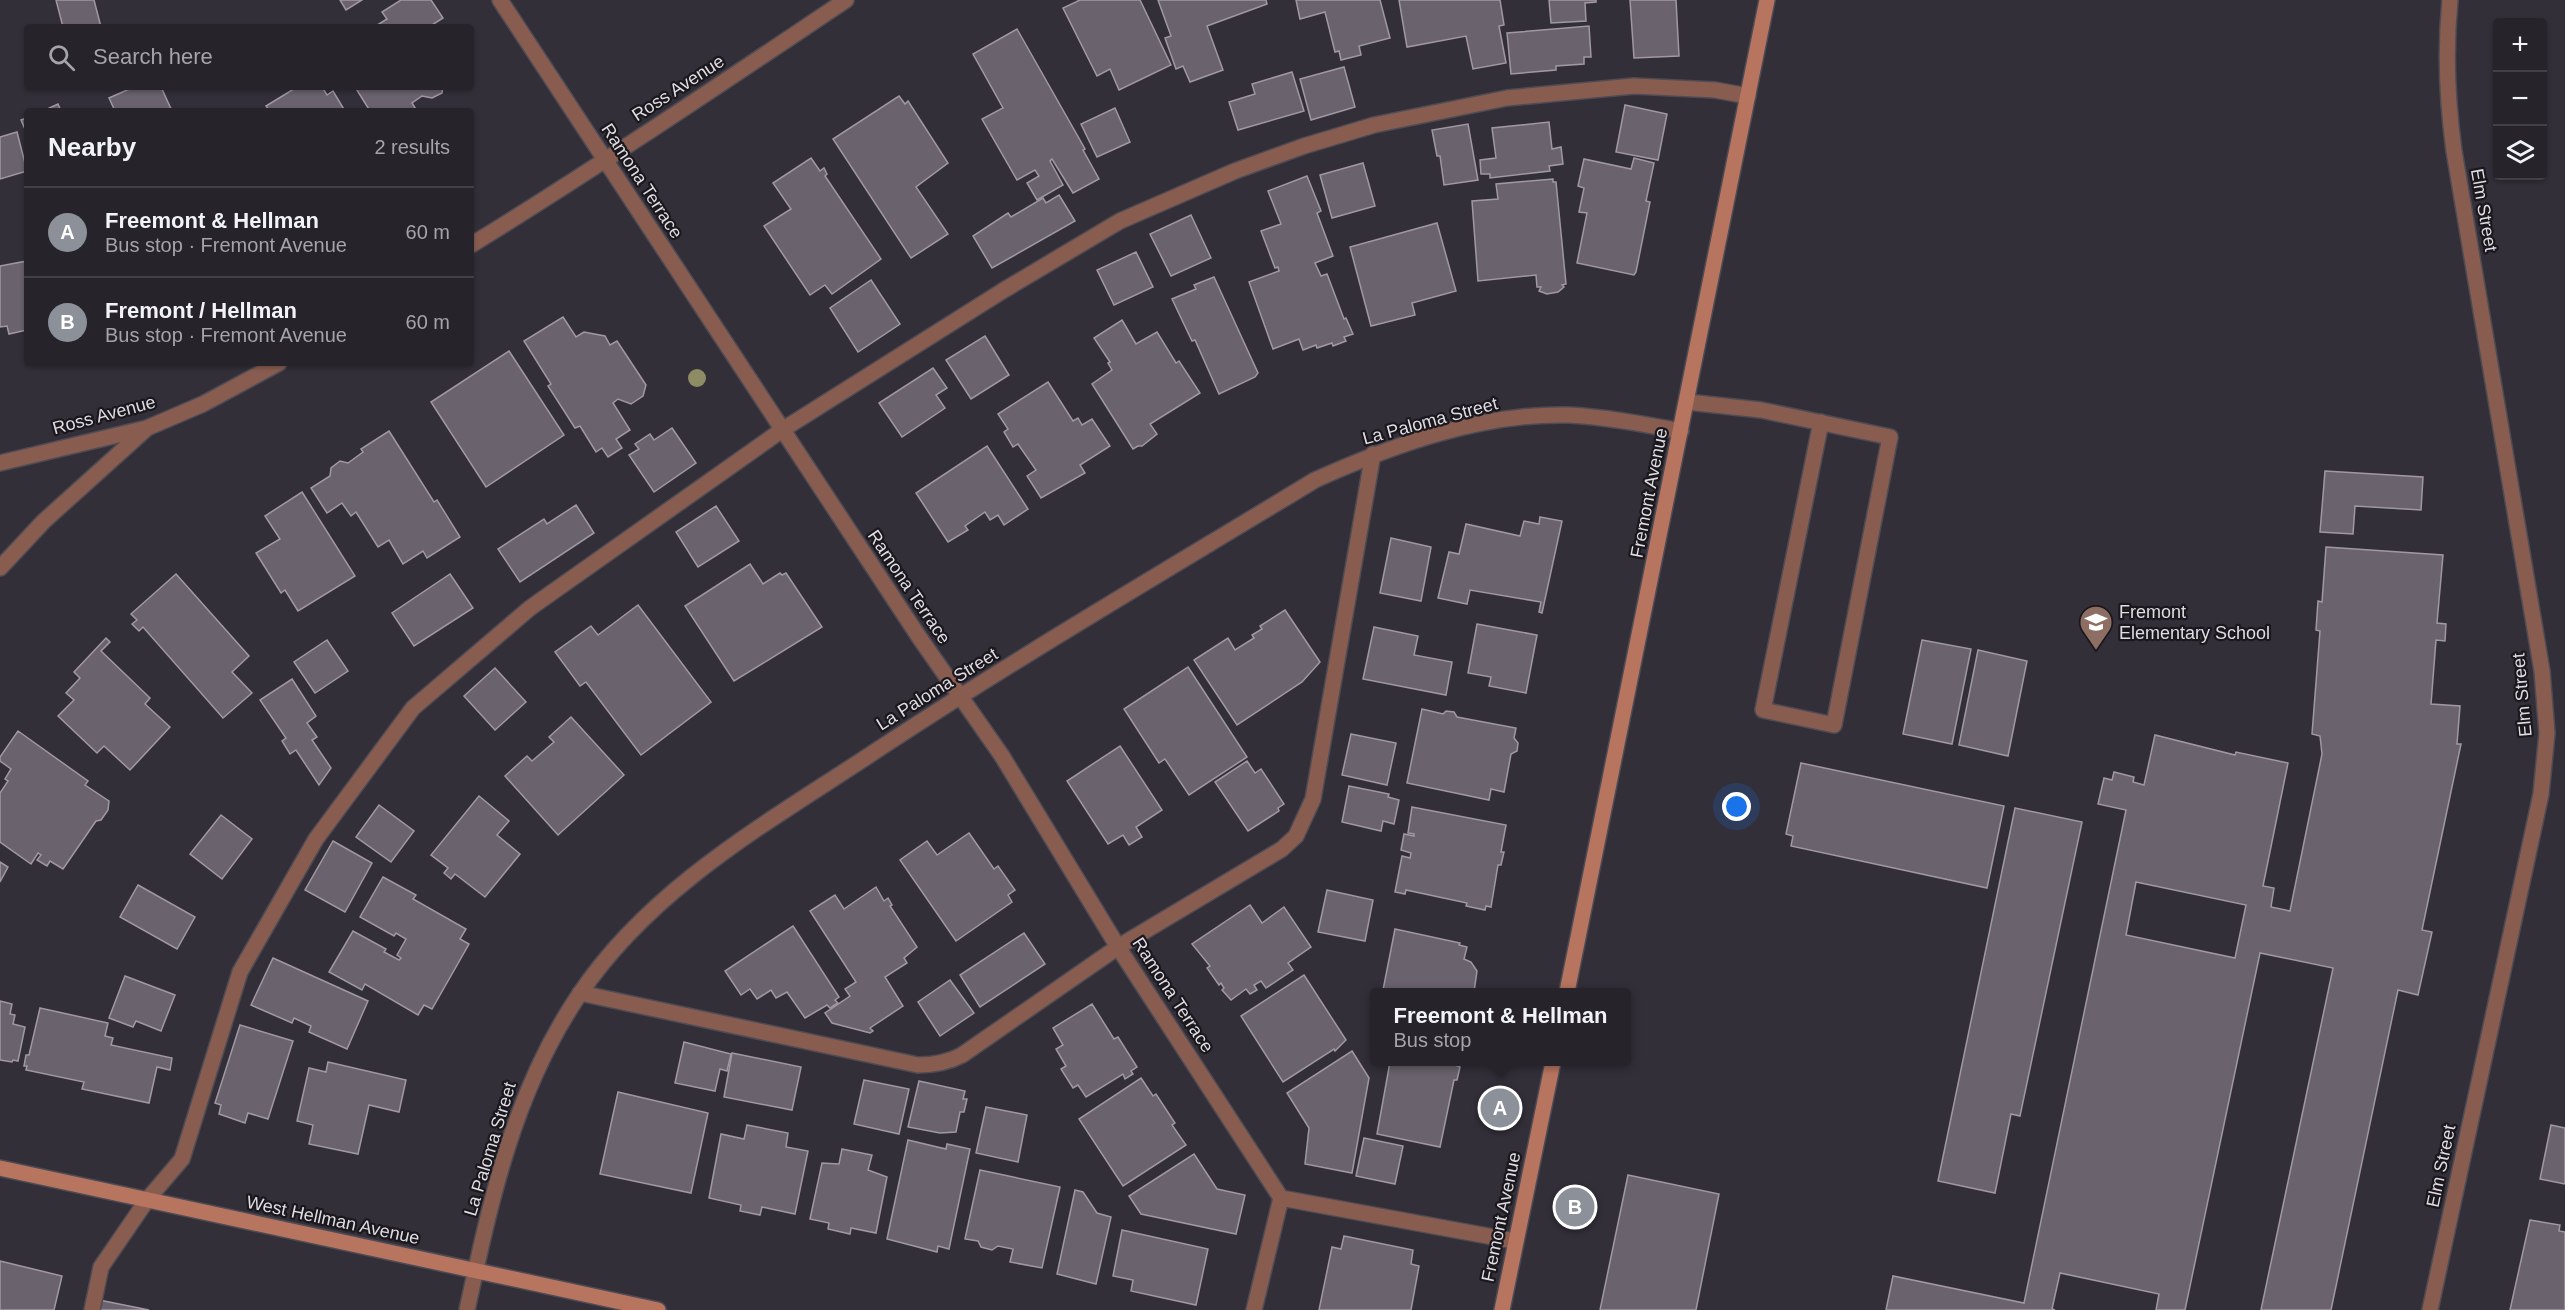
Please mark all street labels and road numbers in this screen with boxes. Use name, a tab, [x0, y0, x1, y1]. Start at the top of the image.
street label: Ross Avenue	[628, 51, 728, 125]
street label: Ramona Terrace	[597, 120, 687, 242]
street label: Elm Street	[2467, 167, 2501, 253]
street label: Ross Avenue	[50, 392, 158, 438]
street label: La Paloma Street	[1360, 393, 1500, 449]
street label: Fremont Avenue	[1627, 426, 1671, 560]
street label: Ramona Terrace	[864, 526, 954, 648]
street label: La Paloma Street	[873, 644, 1001, 734]
street label: Elm Street	[2508, 652, 2536, 738]
street label: Ramona Terrace	[1128, 934, 1218, 1056]
street label: La Paloma Street	[460, 1080, 520, 1218]
street label: Elm Street	[2422, 1123, 2460, 1209]
street label: Fremont Avenue	[1478, 1150, 1524, 1284]
street label: West Hellman Avenue	[245, 1192, 421, 1248]

